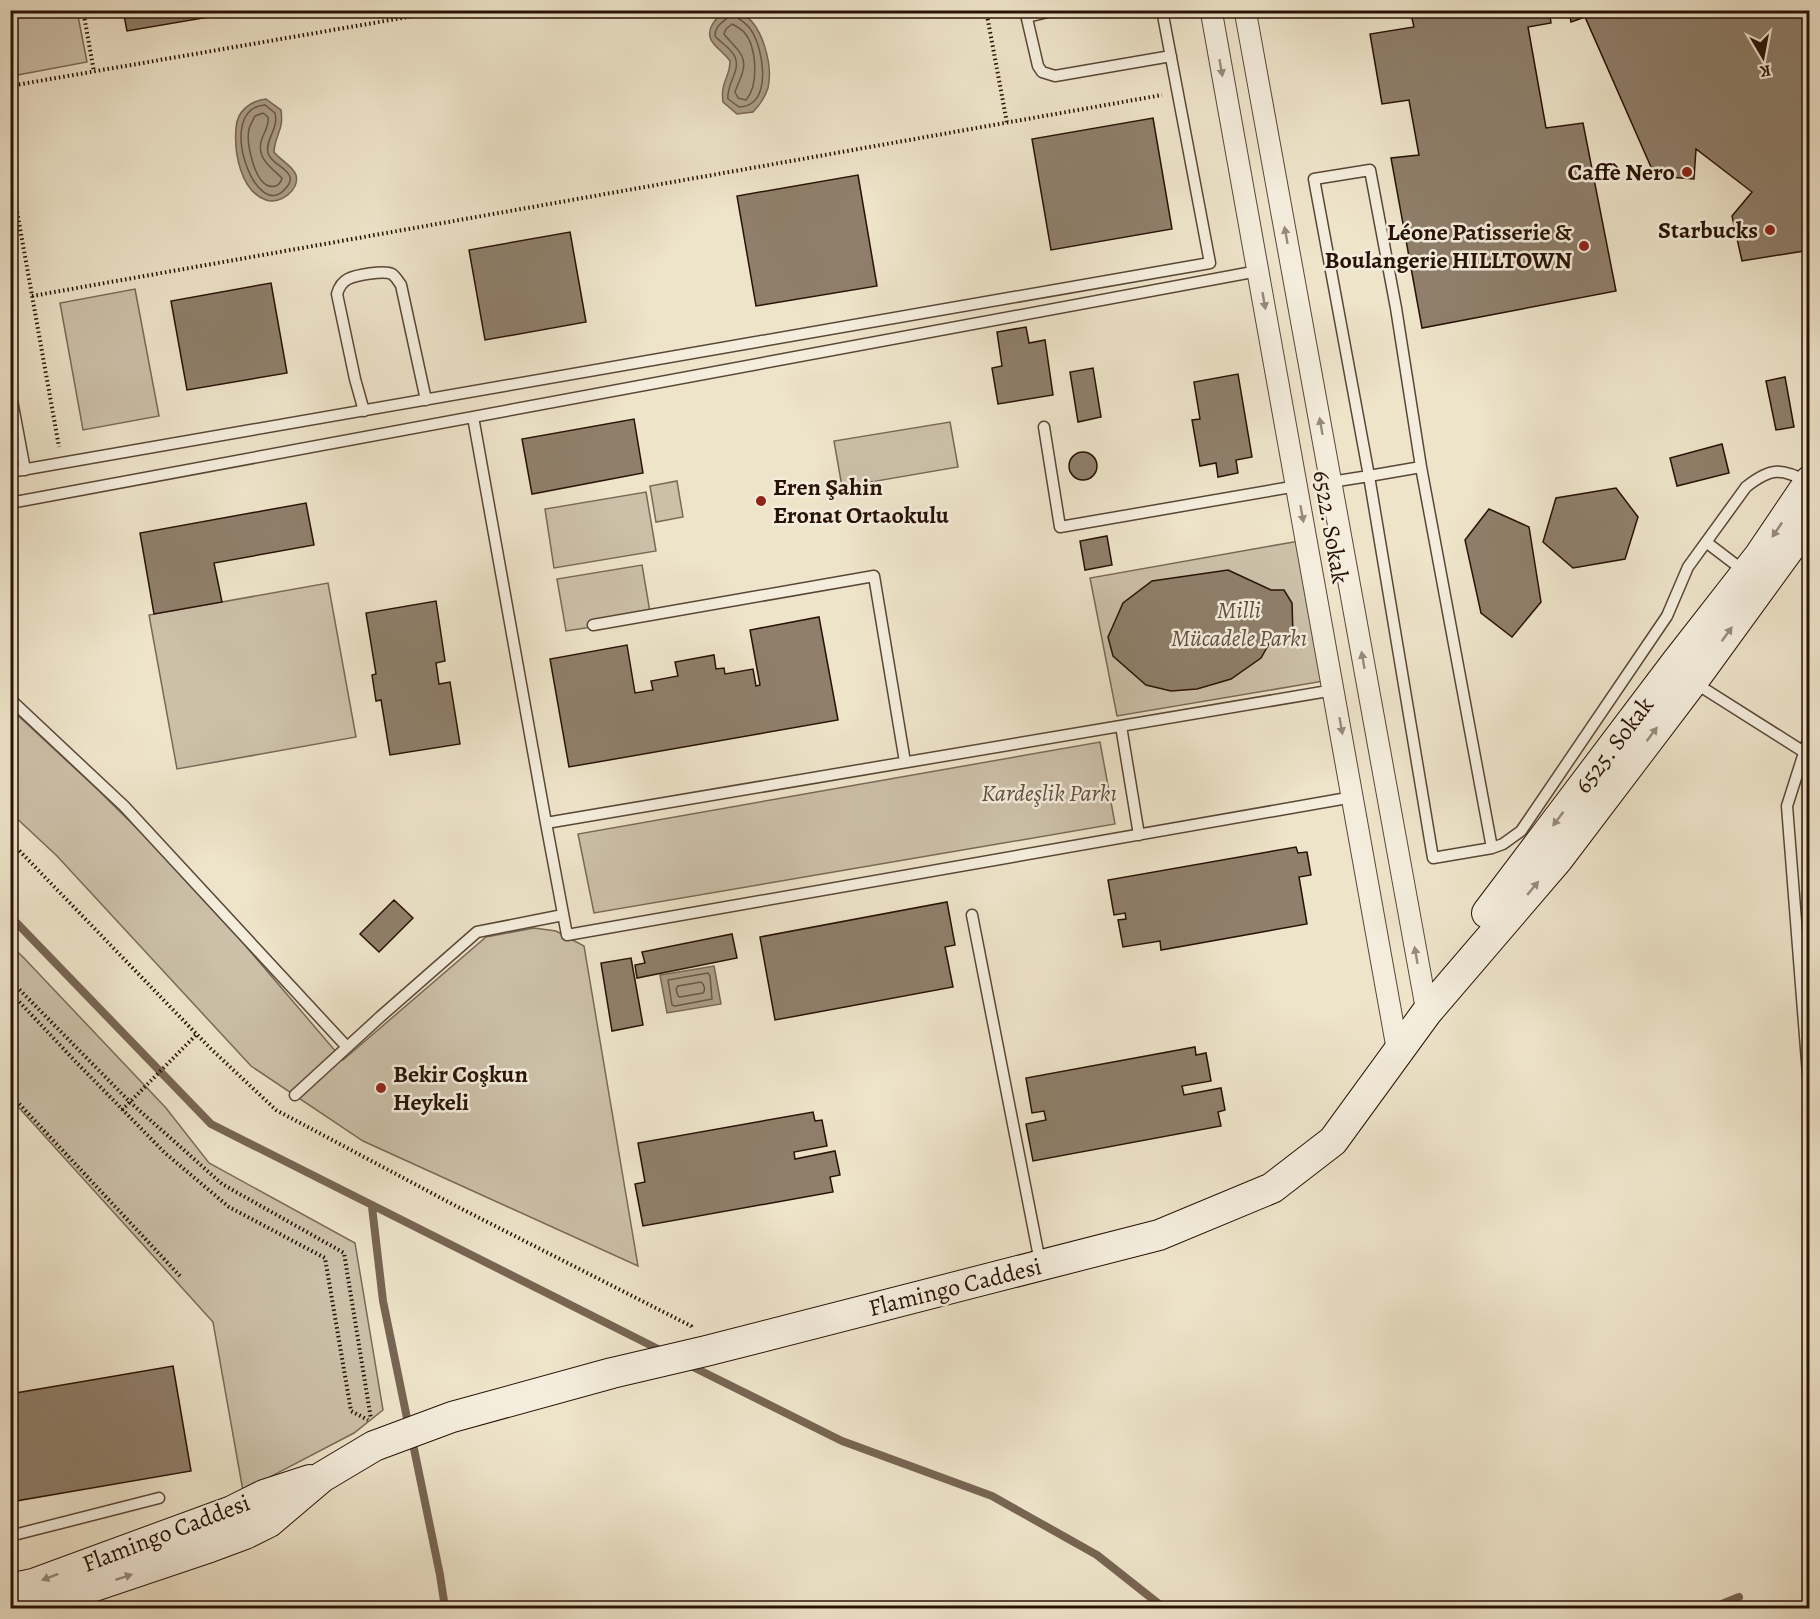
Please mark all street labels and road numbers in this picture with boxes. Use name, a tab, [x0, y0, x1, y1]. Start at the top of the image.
street label: 6522. Sokak	[1305, 468, 1357, 586]
street label: 6525. Sokak	[1567, 690, 1661, 800]
street label: Flamingo Caddesi	[865, 1250, 1045, 1324]
street label: Flamingo Caddesi	[78, 1486, 254, 1580]

